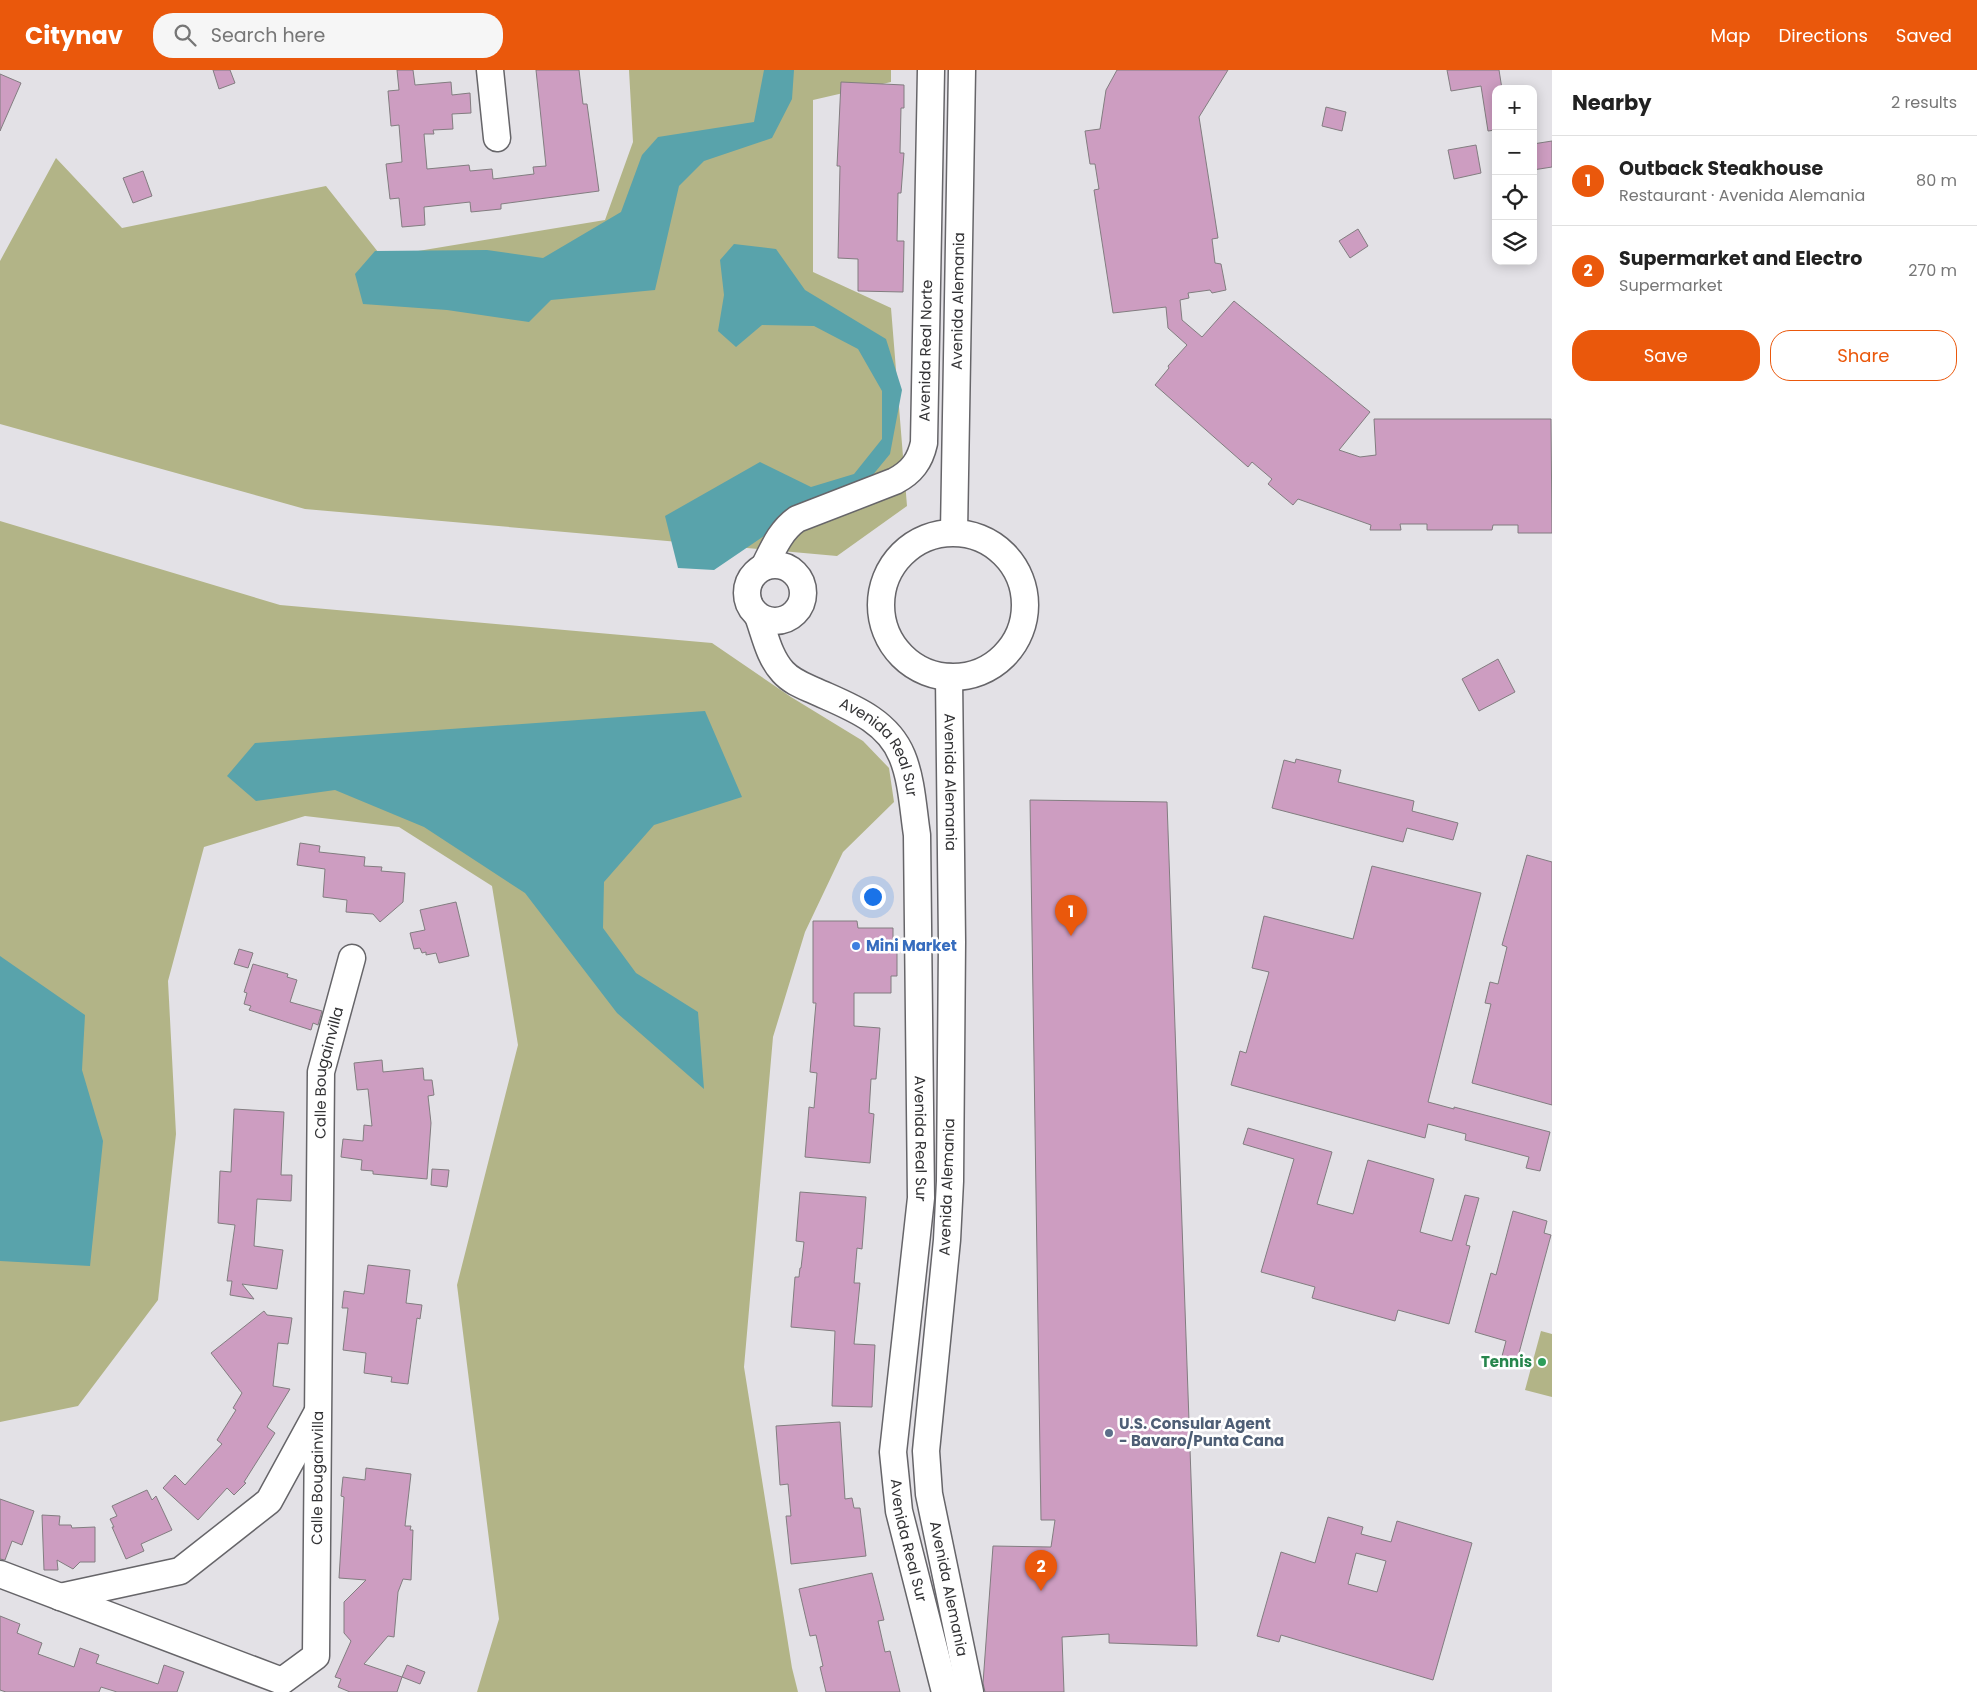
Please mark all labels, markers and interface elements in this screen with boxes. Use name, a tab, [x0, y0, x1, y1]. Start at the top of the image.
search box	[153, 13, 503, 58]
text: Citynav	[25, 19, 123, 52]
icon: search	[171, 21, 199, 49]
text: Search here	[211, 22, 325, 49]
text: Map	[1711, 23, 1750, 48]
text: Directions	[1778, 23, 1868, 48]
text: Saved	[1896, 23, 1952, 48]
map controls	[1492, 85, 1537, 265]
button: +	[1492, 85, 1537, 130]
text: Nearby	[1572, 88, 1652, 117]
text: 2 results	[1891, 91, 1957, 114]
button: −	[1492, 130, 1537, 175]
text: Outback Steakhouse	[1619, 155, 1823, 182]
text: 1	[1585, 169, 1591, 192]
text: 80 m	[1916, 169, 1957, 192]
button: locate	[1492, 175, 1537, 220]
text: Restaurant · Avenida Alemania	[1619, 184, 1865, 207]
button: layers	[1492, 220, 1537, 265]
street label: Avenida Alemania	[946, 232, 969, 370]
text: Supermarket and Electro	[1619, 245, 1862, 272]
text: 2	[1583, 259, 1593, 282]
text: 270 m	[1908, 259, 1957, 282]
text: Supermarket	[1619, 274, 1723, 297]
street label: Avenida Real Norte	[913, 279, 937, 422]
button: Save	[1572, 330, 1760, 381]
button: Share	[1770, 330, 1957, 381]
street label: Avenida Real Sur	[836, 692, 923, 799]
street label: Avenida Alemania	[939, 713, 962, 851]
your location	[860, 884, 886, 910]
pin: 1	[1055, 895, 1087, 936]
place label: Mini Market	[866, 935, 957, 956]
marker: Mini Market	[850, 940, 862, 952]
street label: Calle Bougainvilla	[309, 1004, 348, 1139]
street label: Avenida Real Sur	[910, 1075, 932, 1203]
street label: Avenida Alemania	[934, 1118, 959, 1256]
place label: Tennis	[1481, 1351, 1532, 1372]
marker: Tennis	[1536, 1356, 1548, 1368]
street label: Calle Bougainvilla	[306, 1411, 328, 1545]
place label: U.S. Consular Agent - Bavaro/Punta Cana	[1119, 1413, 1284, 1451]
marker: U.S. Consular Agent - Bavaro/Punta Cana	[1103, 1427, 1115, 1439]
street label: Avenida Real Sur	[886, 1478, 933, 1604]
street label: Avenida Alemania	[925, 1519, 973, 1658]
pin: 2	[1025, 1550, 1057, 1591]

